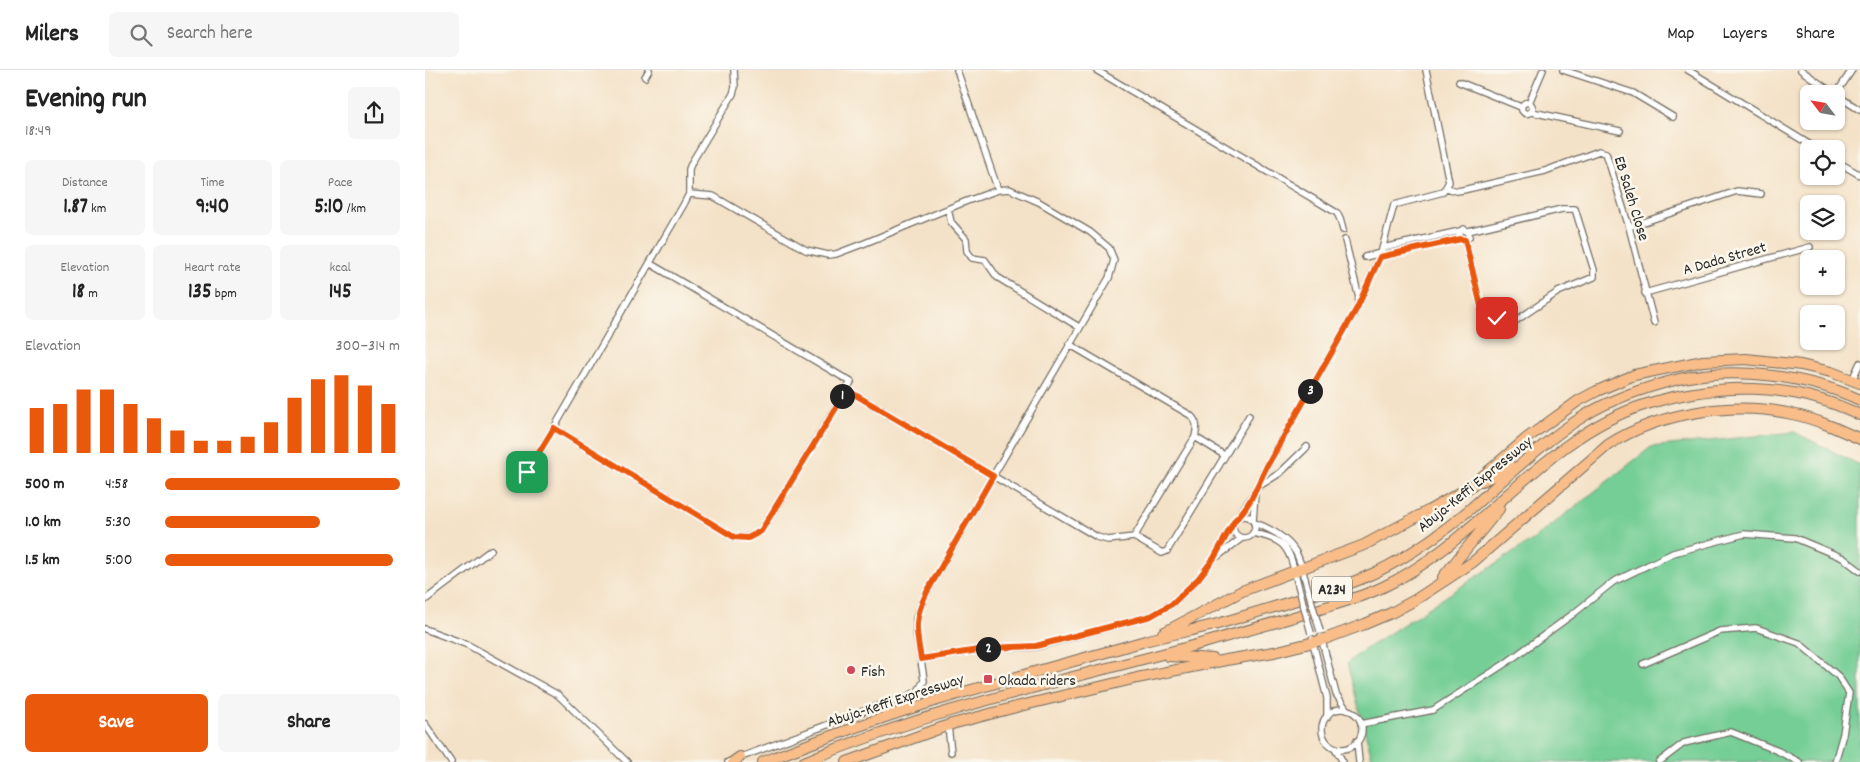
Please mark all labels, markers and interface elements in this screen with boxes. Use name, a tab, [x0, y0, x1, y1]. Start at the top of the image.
search box	[109, 12, 459, 57]
text: Milers	[25, 18, 79, 52]
icon: search	[127, 21, 155, 49]
text: Search here	[167, 21, 253, 48]
text: Map	[1667, 22, 1694, 47]
text: Layers	[1722, 22, 1768, 47]
text: Share	[1796, 22, 1835, 47]
text: Evening run	[25, 81, 147, 121]
north arrow	[1800, 85, 1845, 130]
map controls	[1800, 85, 1845, 350]
button: share	[348, 87, 400, 139]
text: 18:49	[25, 120, 52, 143]
button: locate	[1800, 140, 1845, 185]
street label: EB Saleh Close	[1607, 154, 1654, 244]
text: Distance	[62, 173, 108, 193]
text: Time	[201, 173, 224, 193]
text: Pace	[328, 173, 353, 193]
text: 1.87	[63, 193, 88, 223]
text: 9:40	[196, 193, 229, 223]
text: 5:10	[314, 193, 344, 223]
button: layers	[1800, 195, 1845, 240]
text: km	[88, 199, 106, 219]
text: /km	[344, 199, 366, 219]
street label: A Dada Street	[1680, 237, 1769, 282]
button: +	[1800, 250, 1845, 295]
text: Elevation	[60, 258, 109, 278]
text: Heart rate	[184, 258, 241, 278]
text: kcal	[330, 258, 351, 278]
text: 18	[72, 278, 85, 308]
text: 135	[188, 278, 212, 308]
text: 145	[329, 278, 352, 308]
text: m	[85, 284, 98, 304]
text: bpm	[212, 284, 237, 304]
pin	[1476, 297, 1518, 339]
icon: check	[1483, 304, 1511, 332]
button: −	[1800, 305, 1845, 350]
text: Elevation	[25, 335, 81, 358]
text: 300–314 m	[336, 335, 400, 358]
pin: 3	[1297, 378, 1323, 404]
text: 3	[1307, 381, 1314, 401]
pin: 1	[829, 384, 855, 408]
text: 1	[841, 386, 844, 406]
street label: Abuja-Keffi Expressway	[1413, 431, 1539, 539]
pin	[506, 451, 548, 493]
icon: arrive	[513, 458, 541, 486]
text: 500 m	[25, 473, 65, 496]
text: 4:58	[105, 473, 128, 496]
text: 1.0 km	[25, 511, 61, 534]
text: 5:30	[105, 511, 131, 534]
text: 1.5 km	[25, 549, 60, 572]
text: 5:00	[105, 549, 133, 572]
road number: A234	[1312, 576, 1352, 602]
pin: 2	[975, 636, 1001, 662]
text: 2	[985, 639, 992, 659]
place label: Fish	[861, 661, 885, 684]
marker: Fish	[845, 664, 857, 676]
street label: Abuja-Keffi Expressway	[824, 668, 968, 734]
place label: Okada riders	[998, 670, 1076, 693]
marker: Okada riders	[982, 673, 994, 685]
button: Save	[25, 694, 208, 752]
button: Share	[218, 694, 400, 752]

